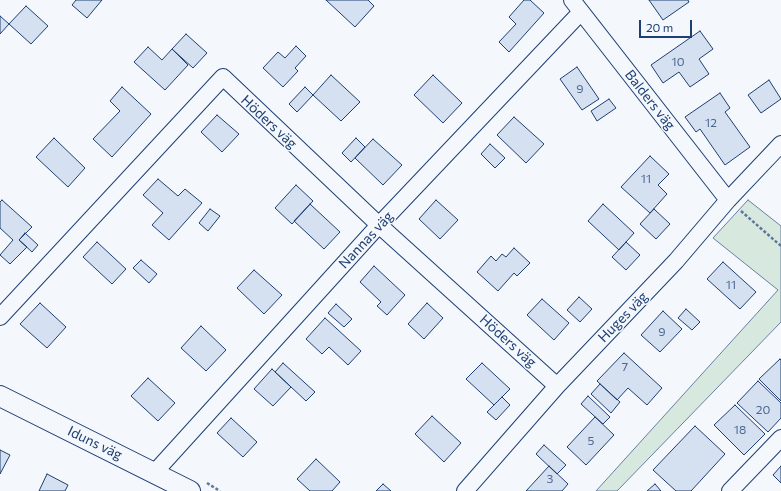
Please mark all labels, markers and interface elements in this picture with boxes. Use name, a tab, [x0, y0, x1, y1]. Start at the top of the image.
scale bar	[641, 12, 694, 38]
text: 20 m	[646, 20, 673, 34]
house number: 10	[672, 55, 684, 69]
street label: Balders väg	[621, 67, 679, 133]
house number: 9	[576, 82, 584, 96]
street label: Höders väg	[237, 92, 301, 152]
house number: 12	[705, 116, 717, 130]
house number: 11	[641, 172, 651, 186]
street label: Nannas väg	[335, 208, 397, 272]
house number: 11	[726, 278, 736, 292]
street label: Huges väg	[595, 288, 651, 346]
street label: Höders väg	[476, 311, 540, 371]
house number: 9	[658, 325, 666, 339]
house number: 7	[622, 360, 628, 374]
house number: 20	[756, 403, 770, 417]
street label: Iduns väg	[65, 423, 125, 463]
house number: 18	[734, 423, 746, 437]
house number: 5	[588, 434, 594, 448]
house number: 3	[547, 472, 553, 486]

